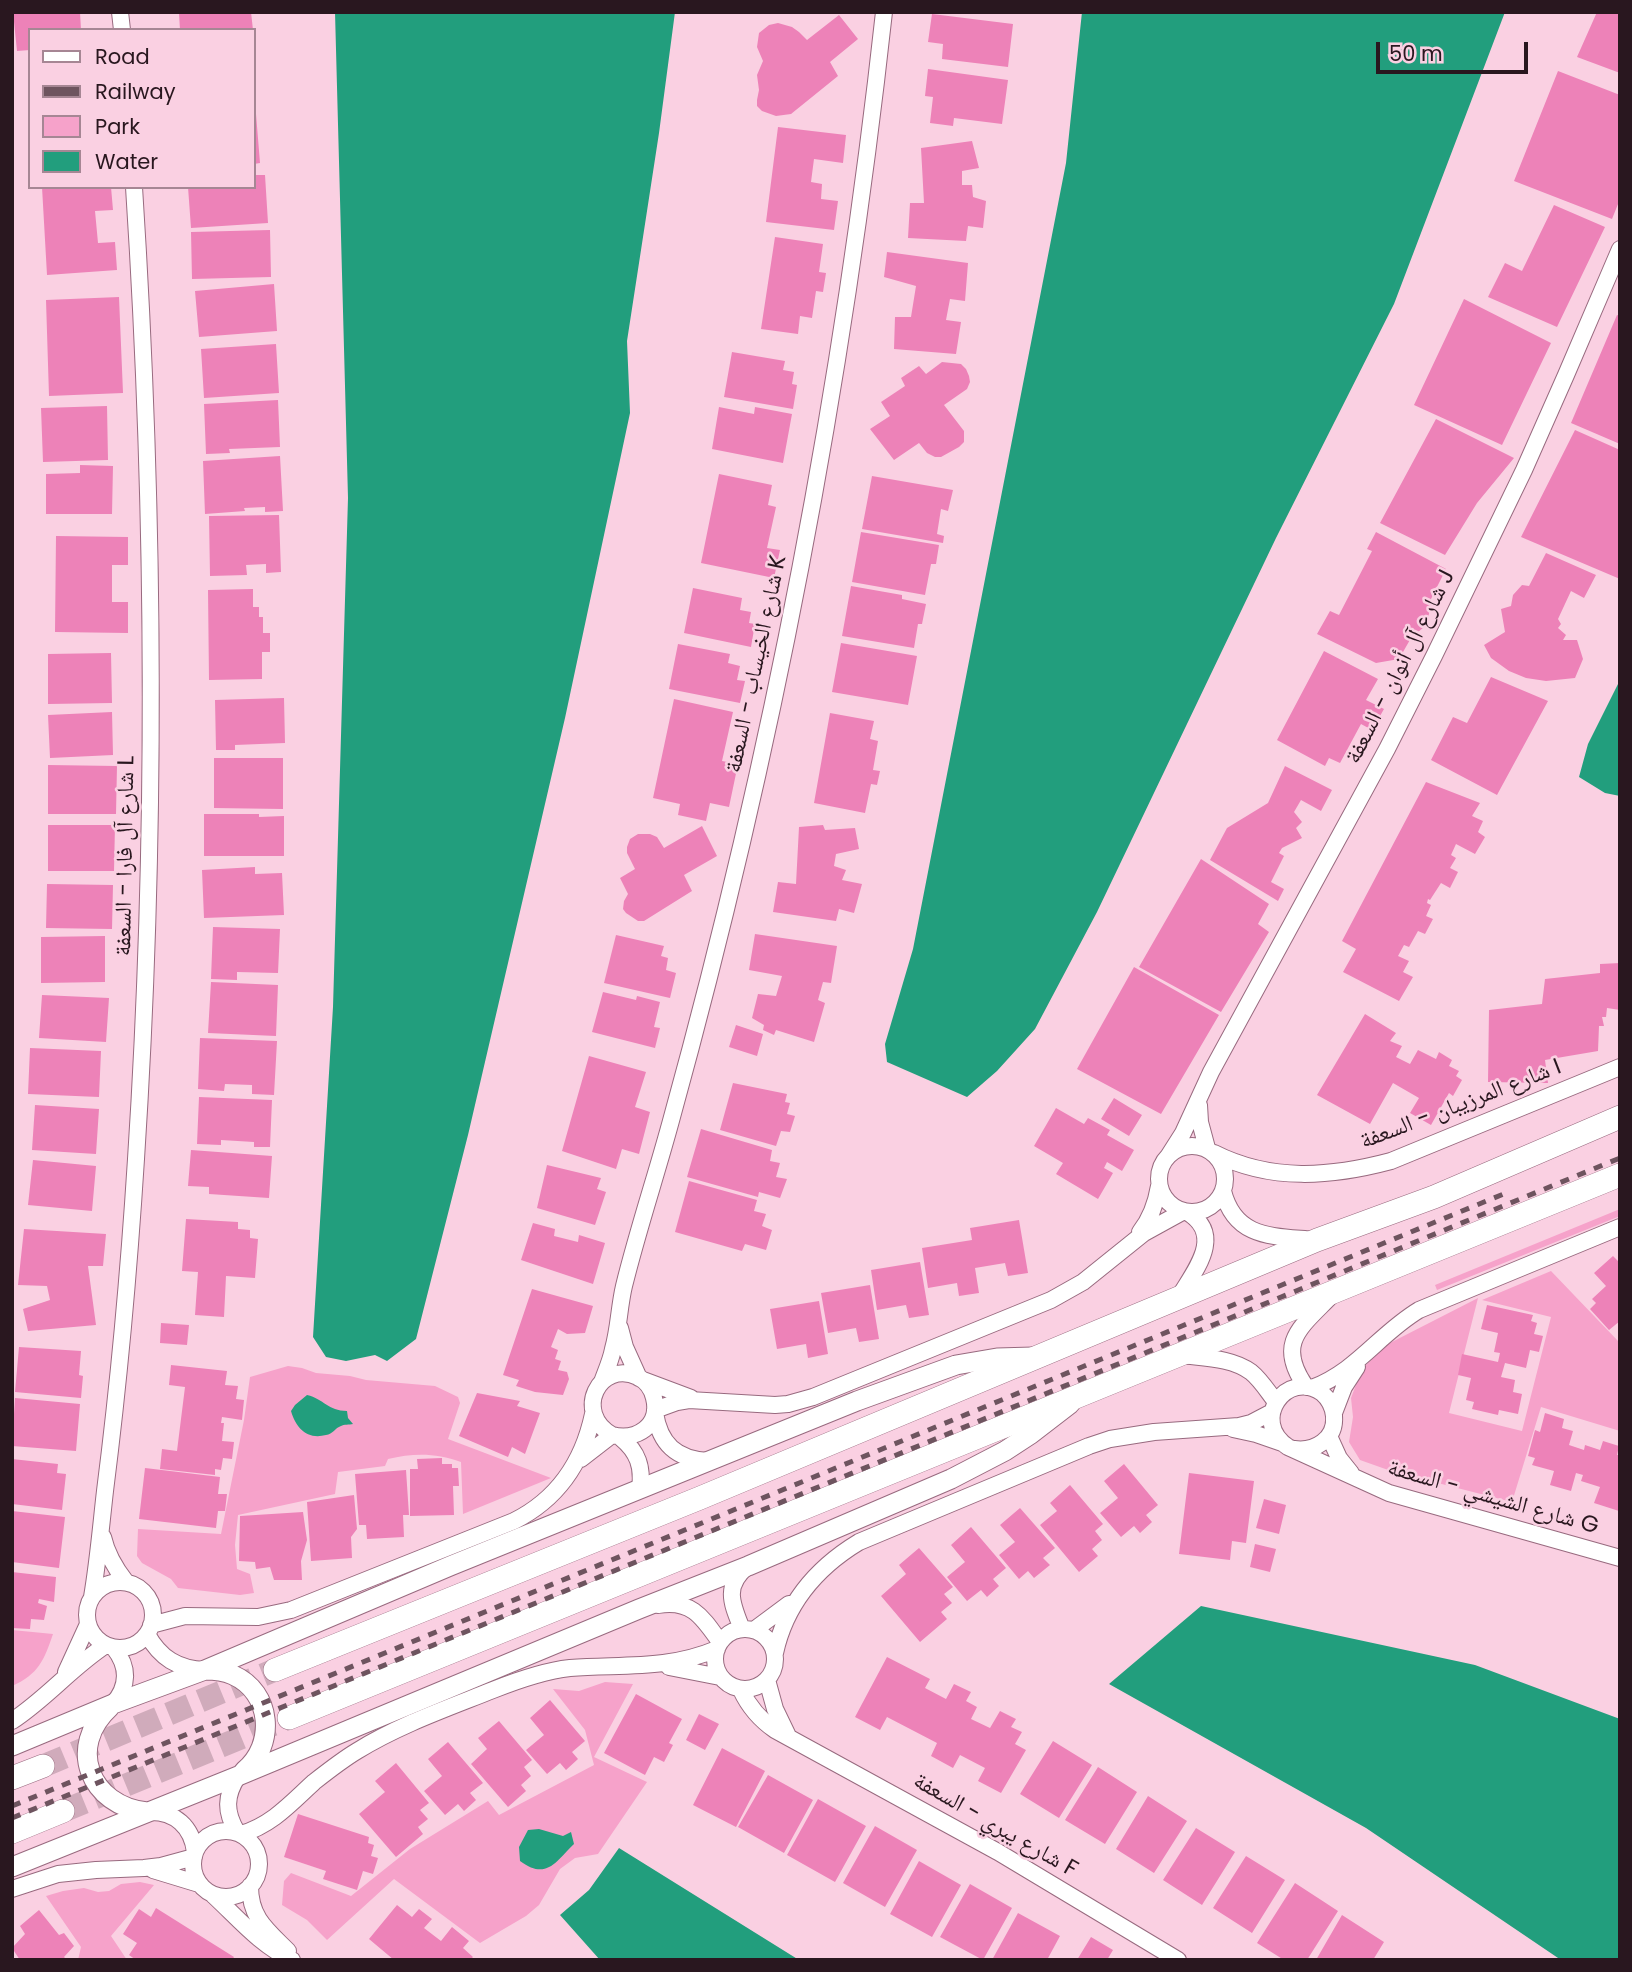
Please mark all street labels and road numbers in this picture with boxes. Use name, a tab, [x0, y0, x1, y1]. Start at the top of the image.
street label: شارع الخيساب - السعفة K	[720, 553, 794, 775]
street label: شارع آل أنوان - السعفة J	[1340, 565, 1462, 769]
street label: شارع آل فارا - السعفة L	[110, 756, 142, 956]
street label: شارع المرزيبان - السعفة I	[1357, 1054, 1565, 1156]
street label: شارع الشيشي - السعفة G	[1384, 1455, 1602, 1541]
street label: شارع يبري - السعفة F	[908, 1768, 1082, 1884]

